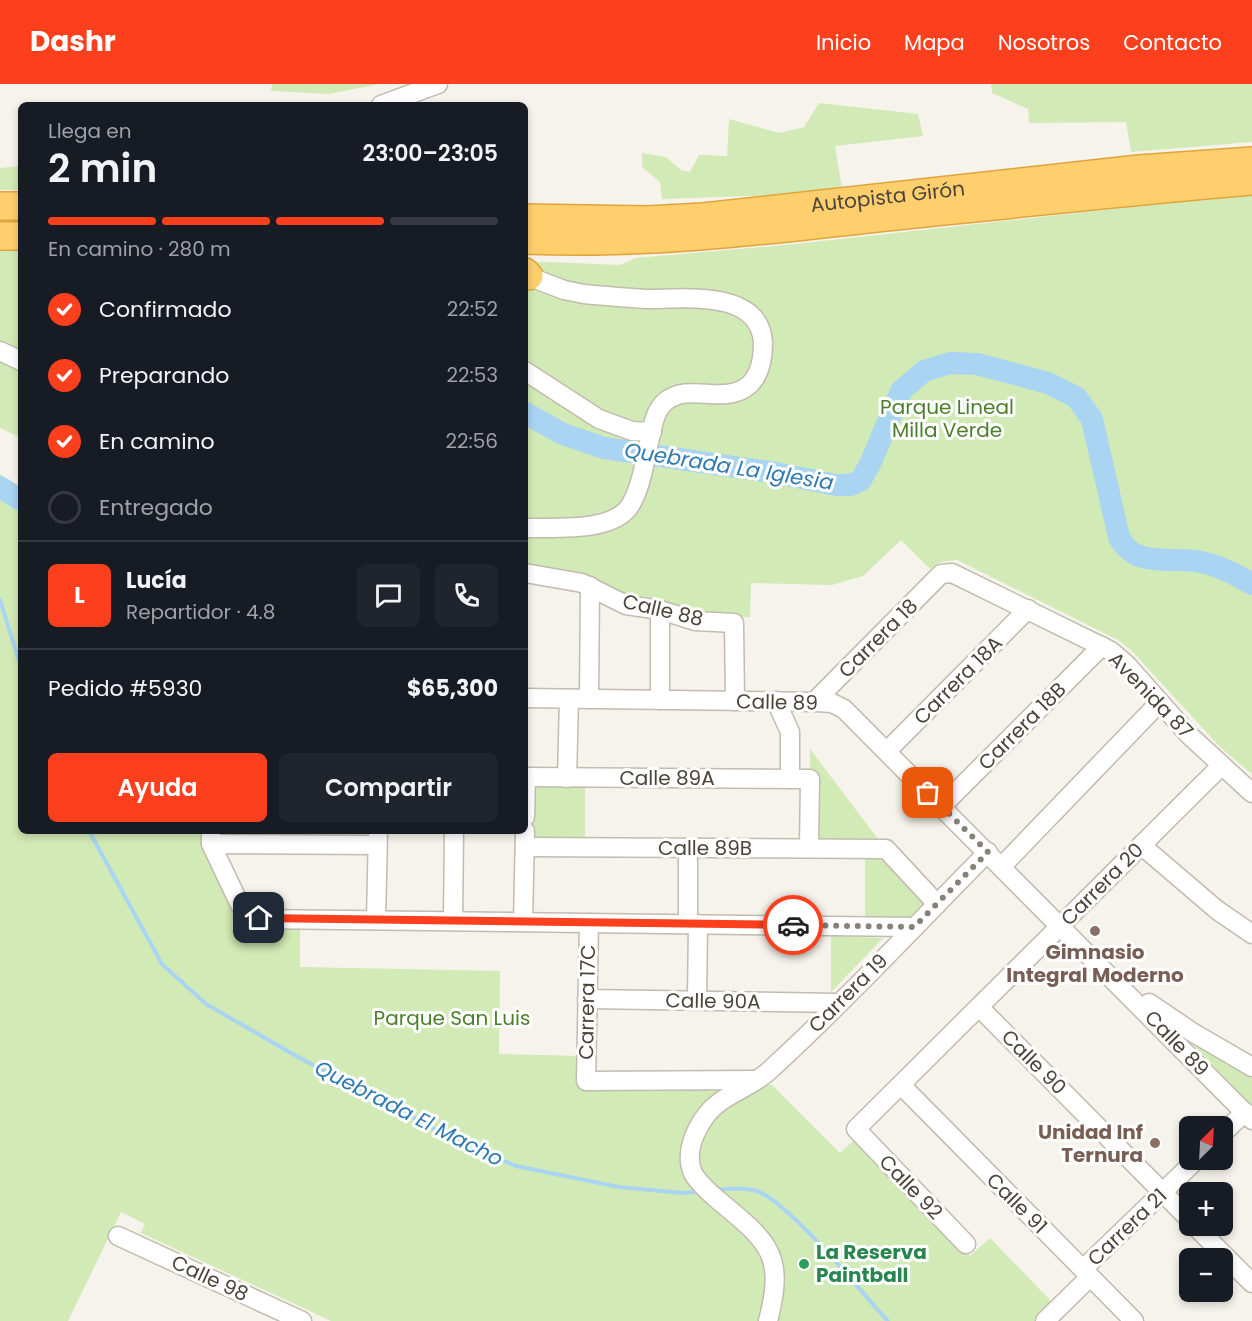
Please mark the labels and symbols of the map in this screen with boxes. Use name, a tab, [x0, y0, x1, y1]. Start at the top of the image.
street label: Autopista Girón	[809, 174, 966, 219]
park label: Parque Lineal Milla Verde	[880, 393, 1014, 444]
water label: Quebrada La Iglesia	[622, 435, 836, 497]
street label: Calle 88	[620, 587, 706, 633]
street label: Carrera 18	[832, 592, 924, 684]
street label: Carrera 18A	[907, 629, 1009, 731]
street label: Avenida 87	[1102, 645, 1200, 745]
street label: Carrera 18B	[972, 676, 1072, 776]
street label: Calle 89	[736, 687, 818, 717]
street label: Calle 89A	[619, 764, 715, 792]
pin	[902, 767, 953, 818]
street label: Calle 89B	[658, 834, 752, 862]
street label: Carrera 20	[1054, 836, 1150, 932]
pin	[233, 892, 284, 943]
courier	[763, 895, 823, 955]
marker: Gimnasio Integral Moderno	[1088, 924, 1102, 938]
place label: Gimnasio Integral Moderno	[1006, 938, 1184, 989]
street label: Carrera 17C	[572, 944, 602, 1060]
street label: Carrera 19	[802, 947, 894, 1039]
street label: Calle 90A	[665, 986, 761, 1016]
park label: Parque San Luis	[374, 1004, 530, 1032]
street label: Calle 89	[1139, 1004, 1215, 1082]
street label: Calle 90	[995, 1023, 1073, 1101]
water label: Quebrada El Macho	[310, 1053, 508, 1173]
north arrow	[1179, 1116, 1233, 1170]
place label: Unidad Inf Ternura	[1038, 1118, 1143, 1169]
marker: Unidad Inf Ternura	[1148, 1136, 1162, 1150]
street label: Calle 92	[873, 1148, 949, 1226]
street label: Calle 91	[980, 1166, 1054, 1240]
street label: Carrera 21	[1081, 1182, 1173, 1272]
place label: La Reserva Paintball	[816, 1238, 927, 1289]
street label: Calle 98	[167, 1248, 253, 1308]
marker: La Reserva Paintball	[797, 1257, 811, 1271]

